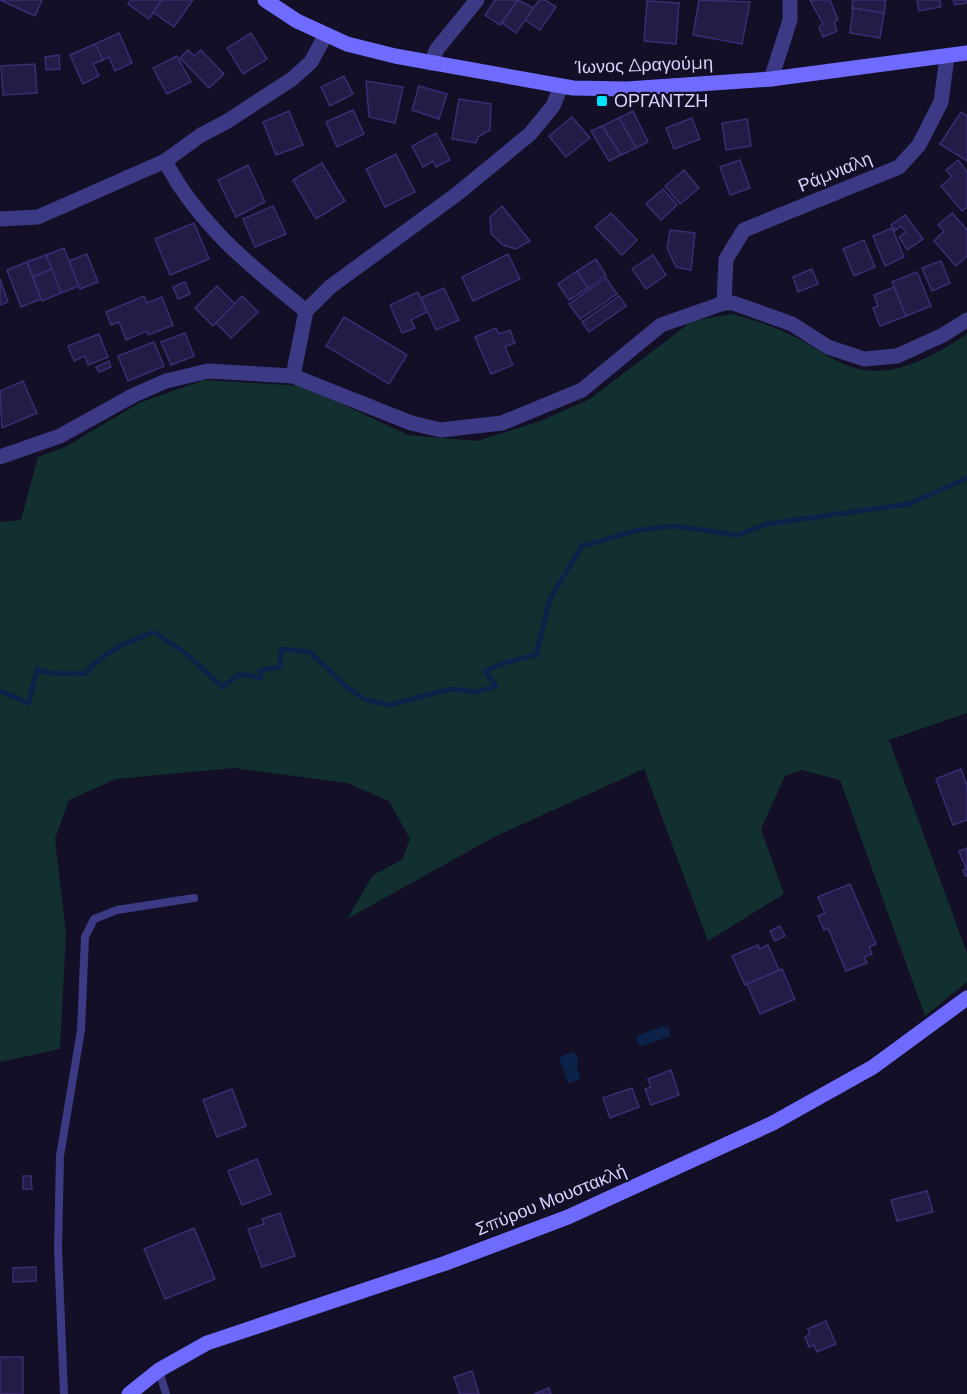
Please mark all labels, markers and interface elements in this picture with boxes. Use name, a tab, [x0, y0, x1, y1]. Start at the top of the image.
street label: Ίωνος Δραγούμη	[574, 52, 713, 78]
place label: ΟΡΓΑΝΤΖΗ	[614, 90, 708, 112]
marker: ΟΡΓΑΝΤΖΗ	[595, 94, 609, 108]
street label: Ράμνιαλη	[795, 147, 875, 197]
street label: Σπύρου Μουστακλή	[472, 1160, 630, 1240]

